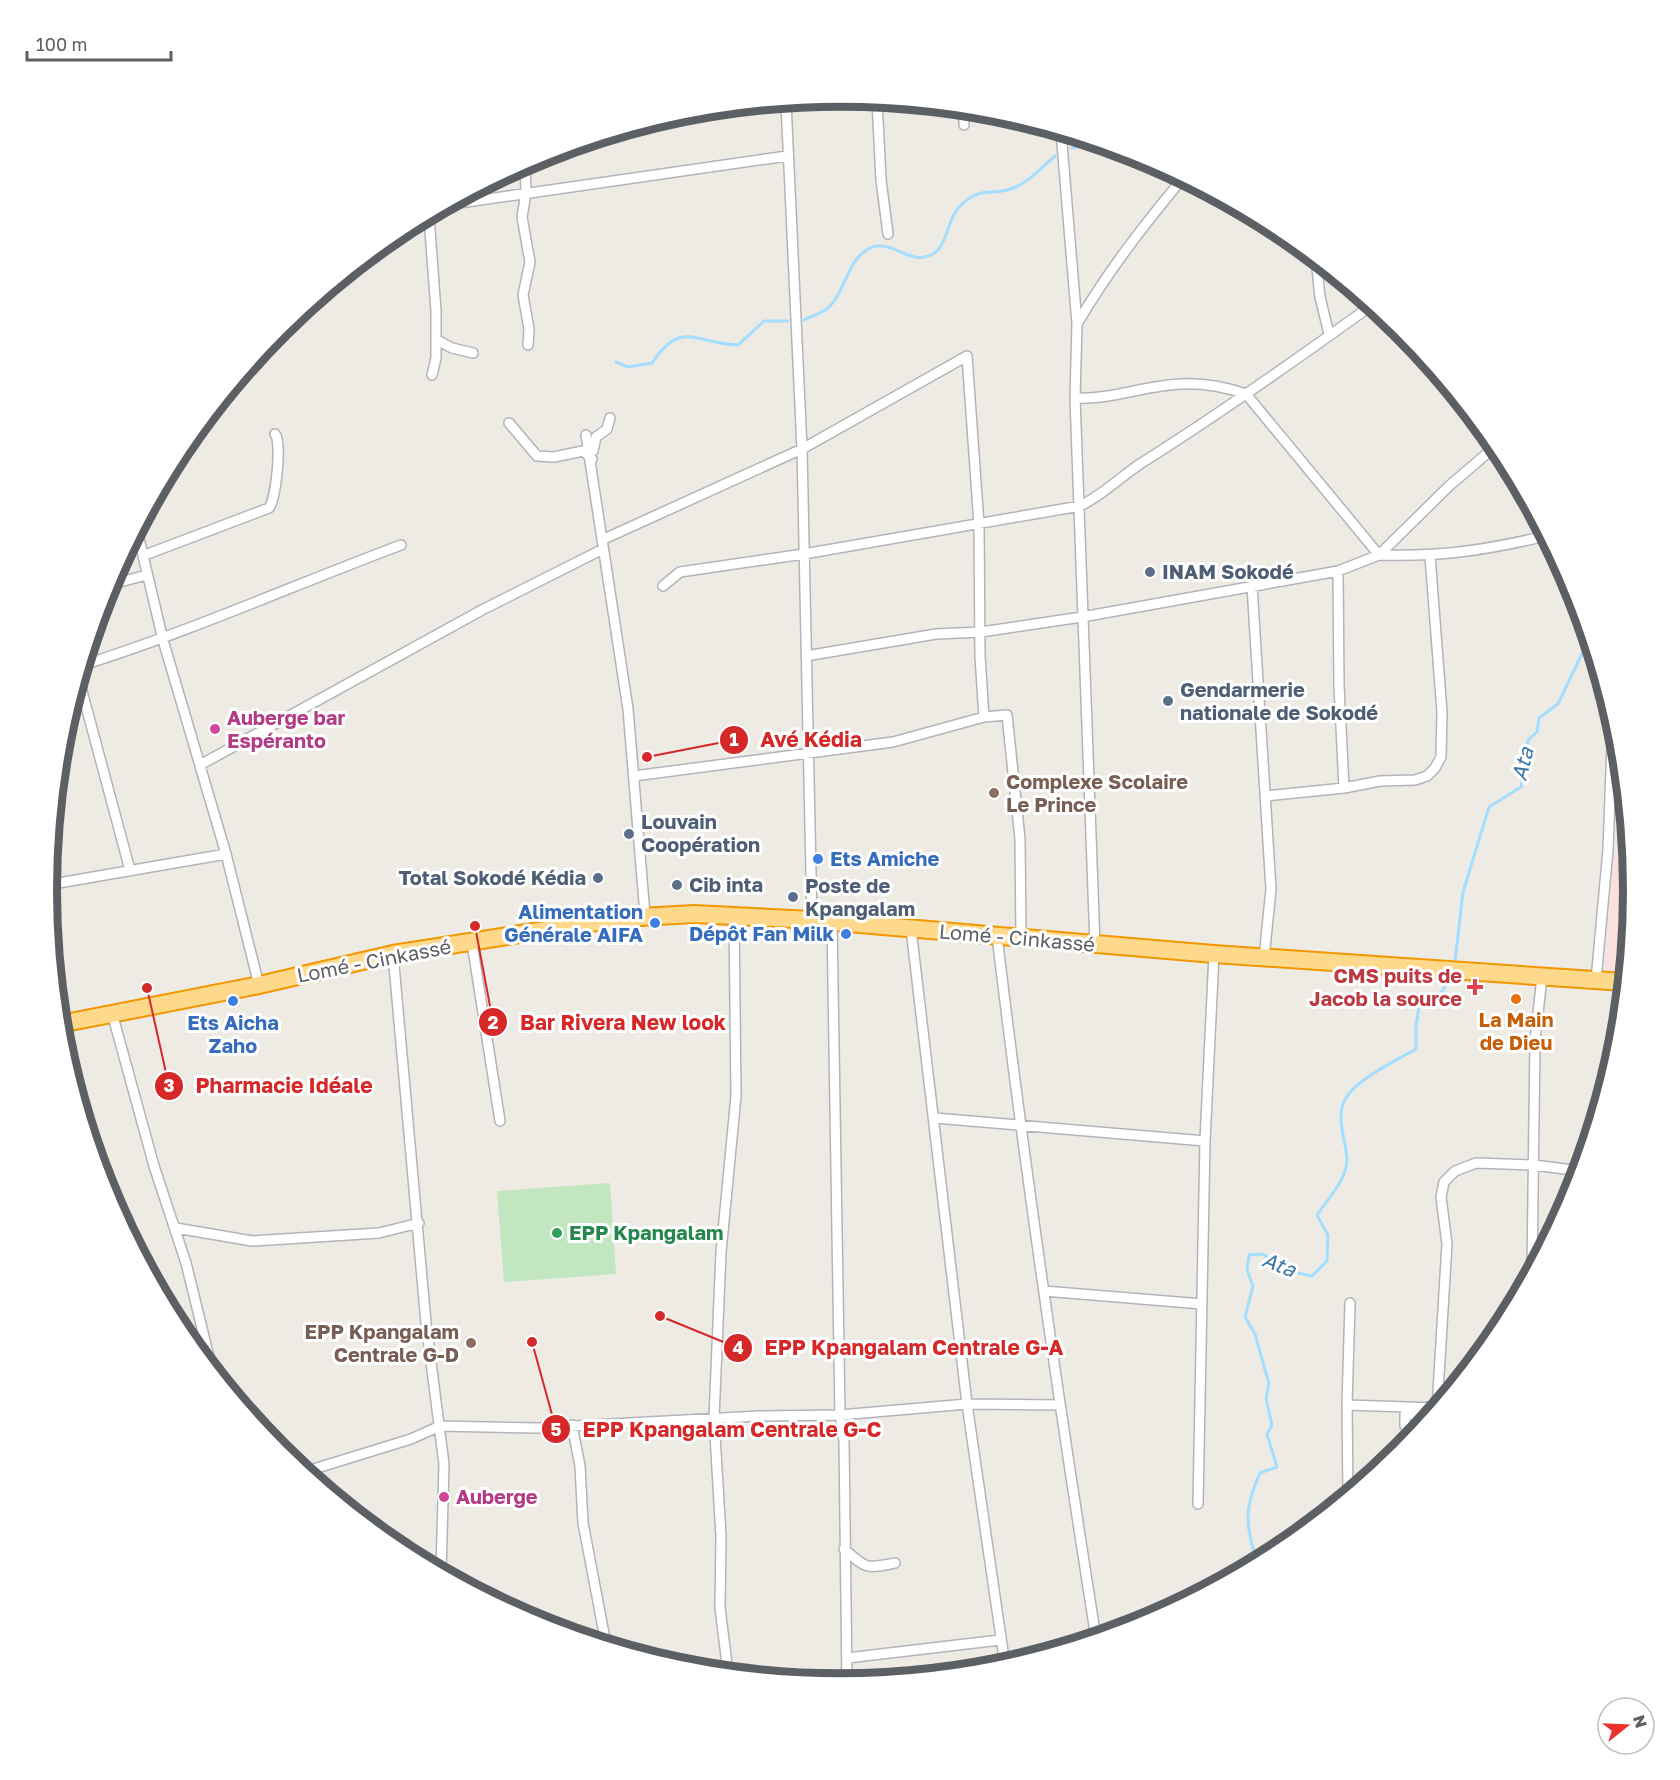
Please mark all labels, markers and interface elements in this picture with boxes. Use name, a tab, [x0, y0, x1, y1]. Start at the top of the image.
scale bar	[27, 24, 171, 62]
text: 100 m	[36, 33, 87, 55]
place label: INAM Sokodé	[1162, 559, 1294, 583]
marker: INAM Sokodé	[1143, 565, 1157, 579]
place label: Gendarmerie nationale de Sokodé	[1180, 677, 1378, 724]
marker: Gendarmerie nationale de Sokodé	[1161, 694, 1175, 708]
place label: Auberge bar Espéranto	[227, 705, 345, 752]
callout: Avé Kédia	[719, 720, 874, 759]
marker: Auberge bar Espéranto	[208, 722, 222, 736]
text: Avé Kédia	[760, 726, 862, 752]
text: 1	[729, 728, 739, 750]
water label: Ata	[1505, 743, 1539, 783]
place label: Complexe Scolaire Le Prince	[1006, 769, 1188, 816]
marker: Complexe Scolaire Le Prince	[987, 786, 1001, 800]
place label: Louvain Coopération	[641, 809, 760, 856]
marker: Louvain Coopération	[622, 827, 636, 841]
place label: Ets Amiche	[830, 846, 939, 870]
marker: Ets Amiche	[811, 852, 825, 866]
place label: Total Sokodé Kédia	[398, 865, 586, 889]
marker: Total Sokodé Kédia	[591, 871, 605, 885]
place label: Cib inta	[689, 872, 763, 896]
place label: Poste de Kpangalam	[805, 873, 915, 920]
marker: Cib inta	[670, 878, 684, 892]
marker: Poste de Kpangalam	[786, 890, 800, 904]
place label: Alimentation Générale AIFA	[504, 899, 643, 946]
marker: Alimentation Générale AIFA	[648, 916, 662, 930]
street label: Lomé - Cinkassé	[938, 918, 1096, 956]
place label: Dépôt Fan Milk	[689, 921, 834, 945]
marker: Dépôt Fan Milk	[839, 927, 853, 941]
street label: Lomé - Cinkassé	[295, 933, 453, 987]
place label: CMS puits de Jacob la source	[1309, 963, 1462, 1010]
marker: CMS puits de Jacob la source	[1466, 978, 1484, 996]
marker: La Main de Dieu	[1509, 992, 1523, 1006]
marker: Ets Aicha Zaho	[226, 994, 240, 1008]
callout: Bar Rivera New look	[478, 1003, 738, 1042]
place label: La Main de Dieu	[1478, 1007, 1554, 1054]
text: Bar Rivera New look	[520, 1009, 726, 1035]
place label: Ets Aicha Zaho	[187, 1010, 279, 1057]
text: 2	[488, 1011, 499, 1033]
callout: Pharmacie Idéale	[154, 1066, 385, 1105]
text: Pharmacie Idéale	[195, 1072, 373, 1098]
text: 3	[164, 1074, 175, 1096]
place label: EPP Kpangalam	[569, 1220, 723, 1244]
marker: EPP Kpangalam	[550, 1226, 564, 1240]
water label: Ata	[1259, 1246, 1301, 1283]
place label: EPP Kpangalam Centrale G-D	[305, 1319, 459, 1366]
callout: EPP Kpangalam Centrale G-A	[723, 1328, 1076, 1367]
text: EPP Kpangalam Centrale G-A	[765, 1334, 1063, 1360]
marker: EPP Kpangalam Centrale G-D	[464, 1336, 478, 1350]
text: 4	[732, 1336, 744, 1358]
callout: EPP Kpangalam Centrale G-C	[541, 1410, 894, 1449]
text: EPP Kpangalam Centrale G-C	[583, 1416, 881, 1442]
text: 5	[551, 1418, 562, 1440]
place label: Auberge	[456, 1484, 538, 1508]
marker: Auberge	[437, 1490, 451, 1504]
north arrow	[1596, 1696, 1656, 1756]
text: N	[1629, 1712, 1652, 1730]

